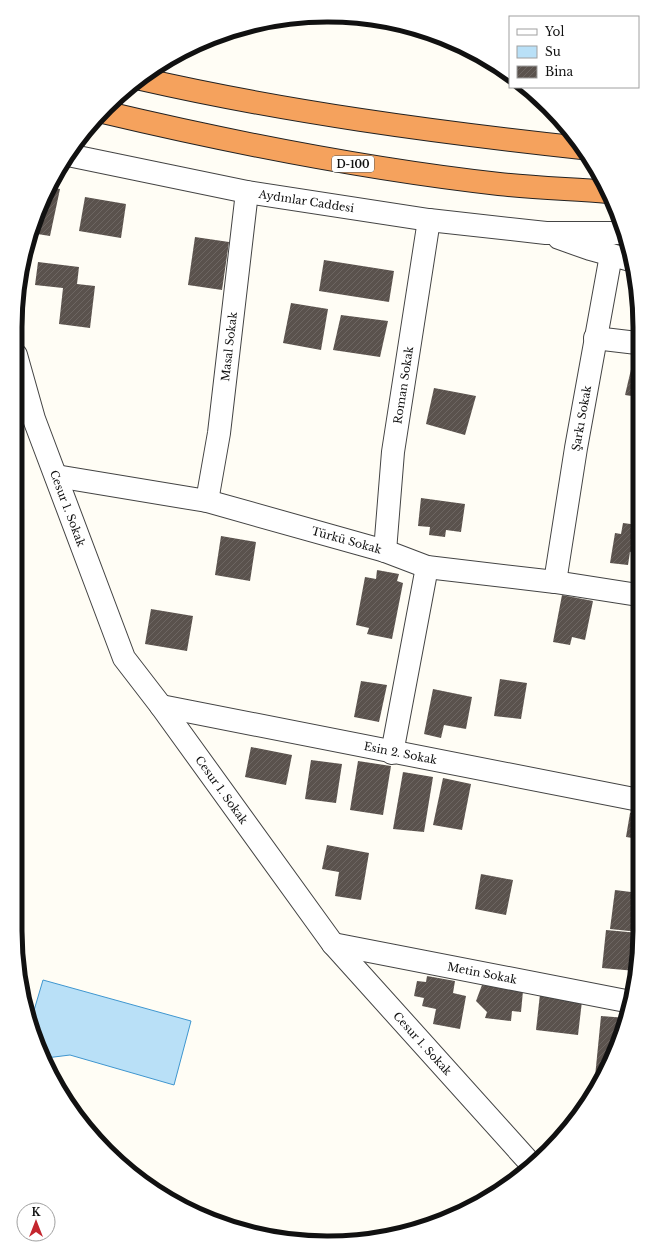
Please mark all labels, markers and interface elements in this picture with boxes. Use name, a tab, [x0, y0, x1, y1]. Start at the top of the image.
legend	[509, 16, 639, 88]
text: Yol	[544, 24, 564, 39]
text: Su	[545, 44, 561, 59]
text: Bina	[545, 64, 574, 79]
road number: D-100	[332, 156, 374, 172]
street label: Aydınlar Caddesi	[257, 187, 355, 215]
street label: Masal Sokak	[218, 311, 240, 382]
street label: Roman Sokak	[390, 345, 416, 425]
street label: Şarkı Sokak	[569, 384, 594, 452]
street label: Cesur 1. Sokak	[47, 468, 88, 549]
street label: Türkü Sokak	[310, 524, 383, 557]
street label: Esin 2. Sokak	[363, 739, 438, 767]
street label: Cesur 1. Sokak	[192, 753, 251, 827]
street label: Metin Sokak	[446, 959, 518, 987]
street label: Cesur 1. Sokak	[390, 1009, 455, 1078]
north arrow	[16, 1202, 56, 1242]
text: K	[31, 1205, 41, 1219]

